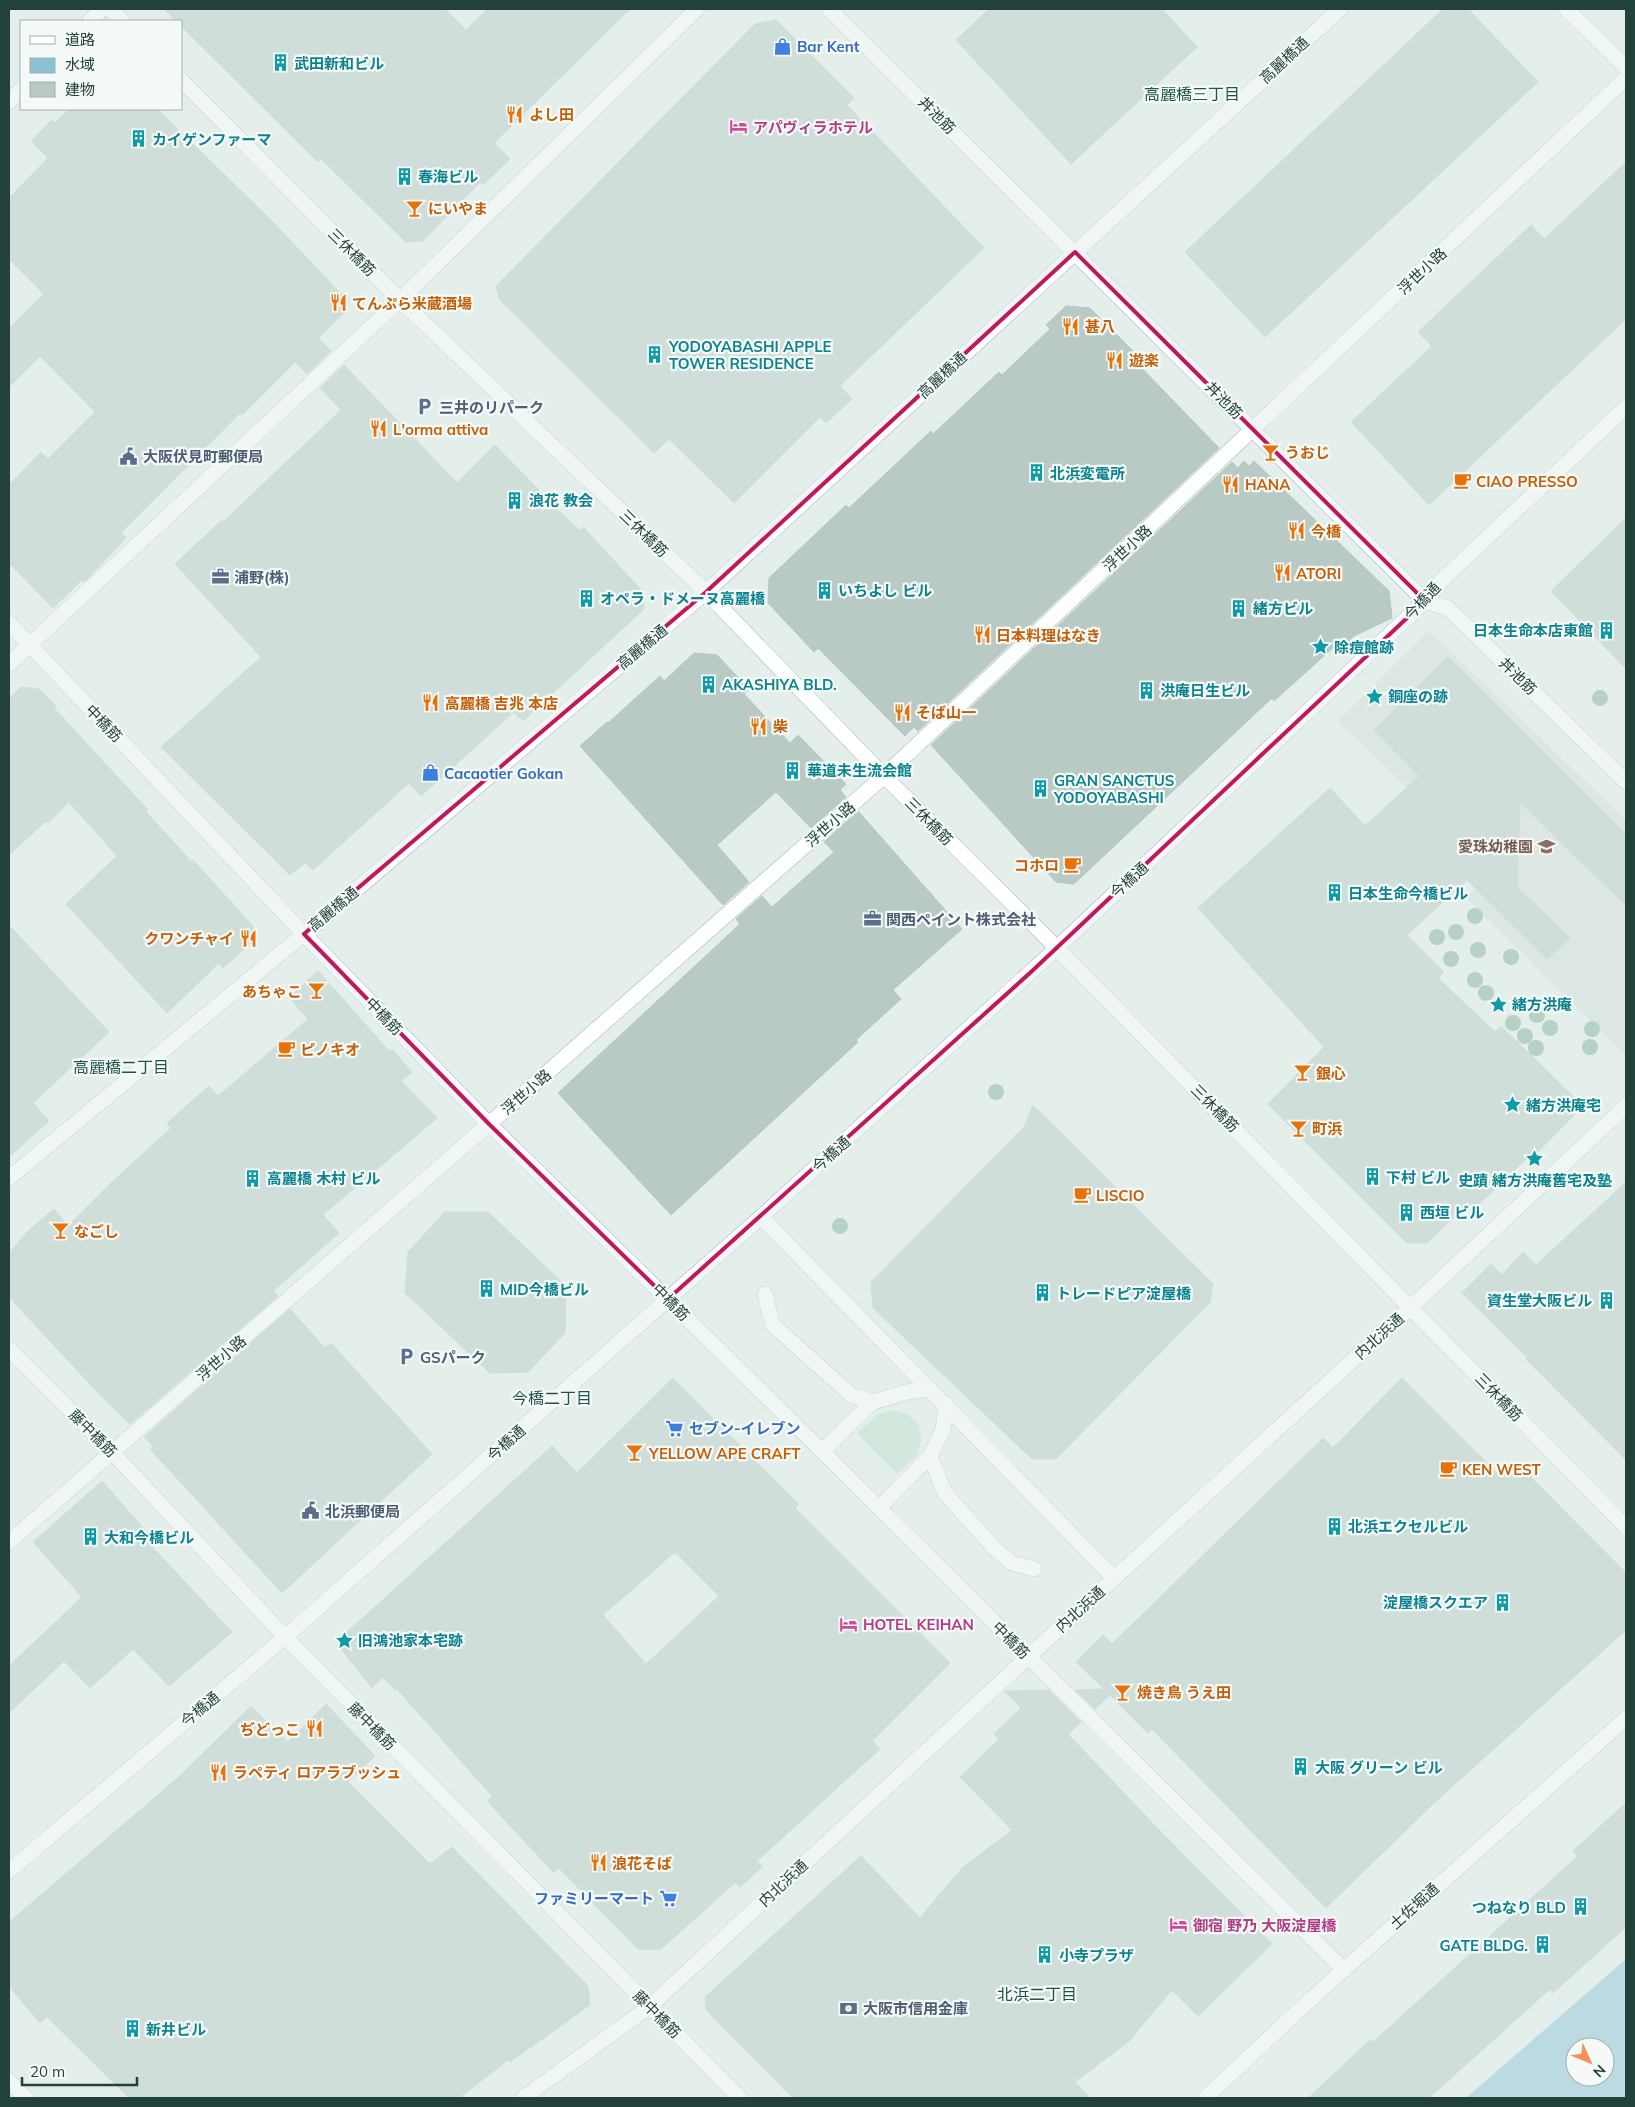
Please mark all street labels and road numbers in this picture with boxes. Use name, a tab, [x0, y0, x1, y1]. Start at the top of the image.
street label: 高麗橋通	[1256, 33, 1312, 87]
street label: 丼池筋	[914, 92, 960, 138]
street label: 三休橋筋	[324, 224, 380, 280]
street label: 浮世小路	[1394, 244, 1450, 298]
street label: 高麗橋通	[914, 348, 970, 402]
street label: 丼池筋	[1201, 377, 1247, 423]
street label: 三休橋筋	[616, 505, 672, 561]
street label: 浮世小路	[1099, 521, 1155, 575]
street label: 今橋通	[1400, 578, 1444, 624]
street label: 高麗橋通	[613, 620, 671, 674]
street label: 丼池筋	[1495, 654, 1541, 698]
street label: 中橋筋	[82, 700, 126, 746]
street label: 三休橋筋	[901, 793, 957, 849]
street label: 浮世小路	[801, 797, 859, 851]
street label: 今橋通	[1106, 858, 1152, 902]
street label: 高麗橋通	[304, 882, 362, 936]
street label: 中橋筋	[362, 993, 406, 1039]
street label: 浮世小路	[497, 1065, 555, 1119]
street label: 三休橋筋	[1187, 1080, 1243, 1136]
street label: 今橋通	[808, 1132, 854, 1176]
street label: 中橋筋	[648, 1279, 694, 1325]
street label: 内北浜通	[1350, 1309, 1408, 1363]
street label: 浮世小路	[192, 1331, 250, 1385]
street label: 三休橋筋	[1471, 1369, 1527, 1425]
street label: 藤中橋筋	[65, 1405, 121, 1461]
street label: 今橋通	[483, 1421, 529, 1465]
street label: 内北浜通	[1051, 1582, 1109, 1636]
street label: 中橋筋	[988, 1617, 1034, 1663]
street label: 今橋通	[177, 1687, 223, 1731]
street label: 藤中橋筋	[344, 1698, 400, 1754]
street label: 内北浜通	[755, 1856, 811, 1910]
street label: 土佐堀通	[1385, 1879, 1443, 1933]
street label: 藤中橋筋	[629, 1986, 685, 2042]

